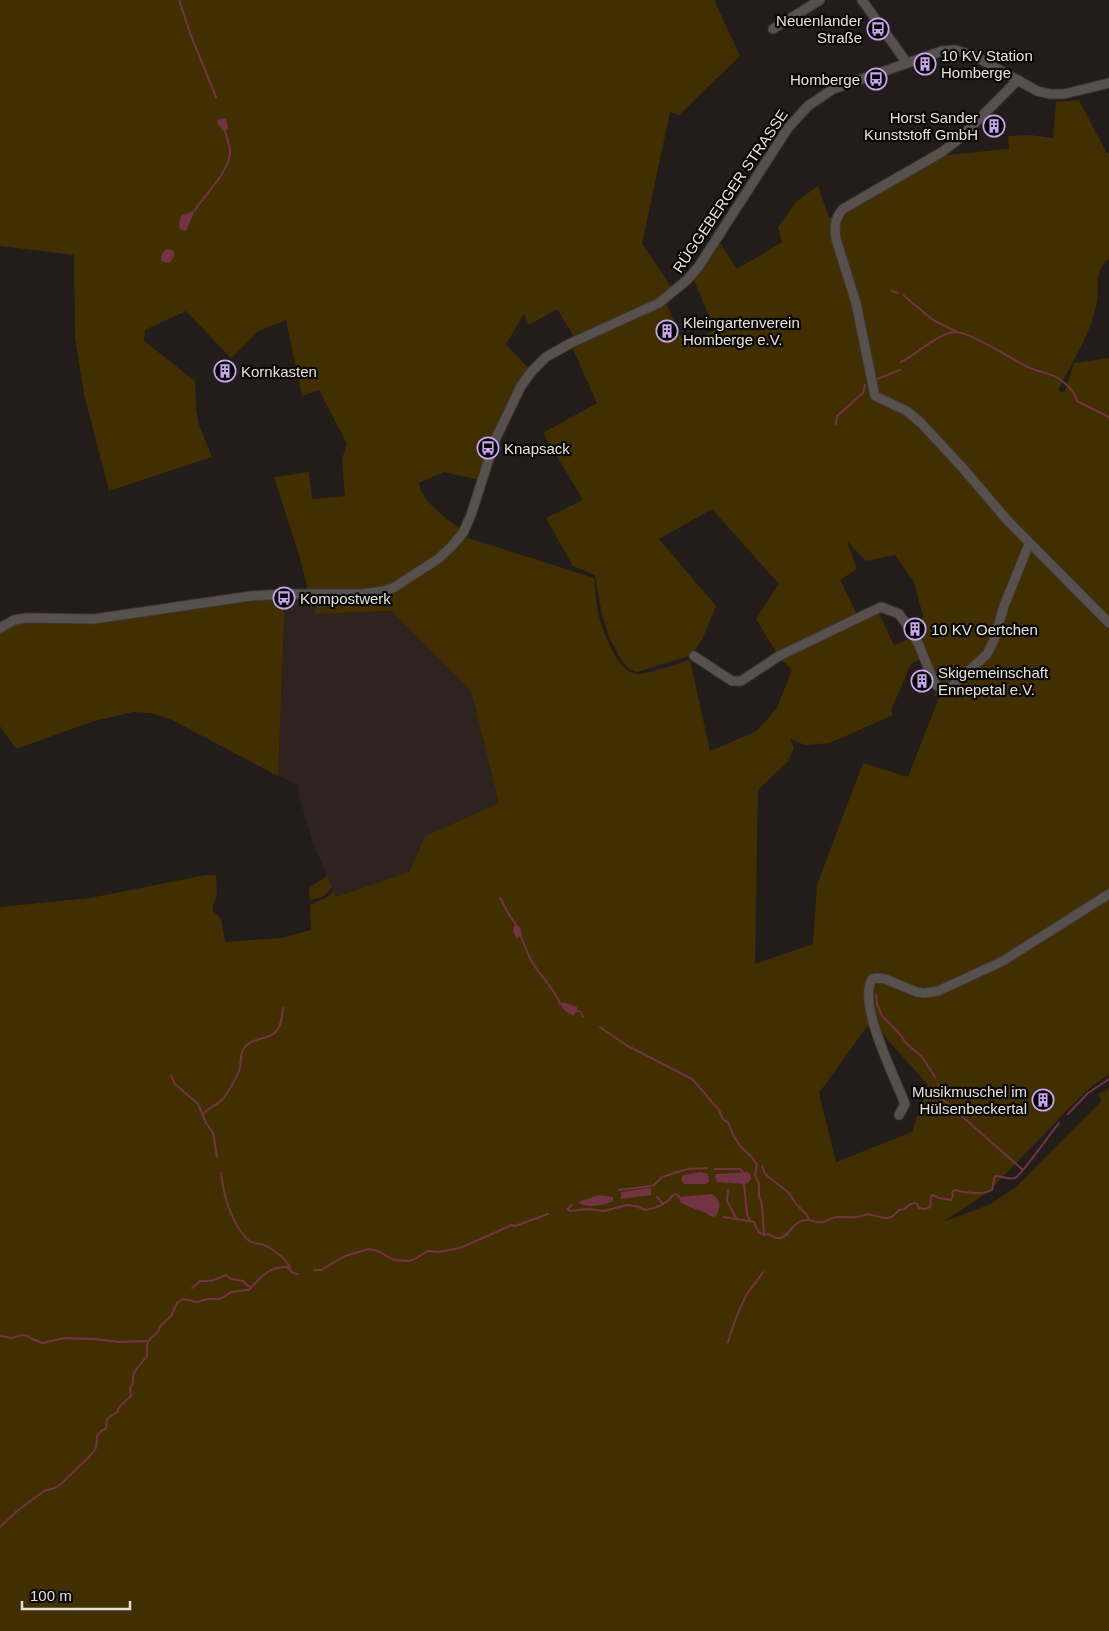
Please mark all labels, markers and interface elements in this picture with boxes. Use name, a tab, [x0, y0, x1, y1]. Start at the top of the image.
place label: Neuenlander Straße	[776, 12, 862, 46]
bus stop icon: Neuenlander Straße	[866, 17, 890, 41]
place label: 10 KV Station Homberge	[941, 47, 1033, 81]
building icon: 10 KV Station Homberge	[913, 52, 937, 76]
bus stop icon: Homberge	[864, 67, 888, 91]
place label: Homberge	[790, 71, 860, 88]
street label: RÜGGEBERGER STRASSE	[669, 106, 791, 276]
place label: Horst Sander Kunststoff GmbH	[864, 109, 978, 143]
building icon: Horst Sander Kunststoff GmbH	[982, 114, 1006, 138]
place label: Kleingartenverein Homberge e.V.	[683, 314, 800, 348]
building icon: Kleingartenverein Homberge e.V.	[655, 319, 679, 343]
building icon: Kornkasten	[213, 359, 237, 383]
place label: Kornkasten	[241, 363, 317, 380]
bus stop icon: Knapsack	[476, 436, 500, 460]
place label: Knapsack	[504, 440, 570, 457]
bus stop icon: Kompostwerk	[272, 586, 296, 610]
place label: Kompostwerk	[300, 590, 391, 607]
building icon: 10 KV Oertchen	[903, 617, 927, 641]
place label: 10 KV Oertchen	[931, 621, 1038, 638]
place label: Skigemeinschaft Ennepetal e.V.	[938, 664, 1049, 698]
building icon: Skigemeinschaft Ennepetal e.V.	[910, 669, 934, 693]
place label: Musikmuschel im Hülsenbeckertal	[912, 1083, 1027, 1117]
building icon: Musikmuschel im Hülsenbeckertal	[1031, 1088, 1055, 1112]
scale bar	[22, 1578, 130, 1610]
text: 100 m	[30, 1587, 72, 1604]

